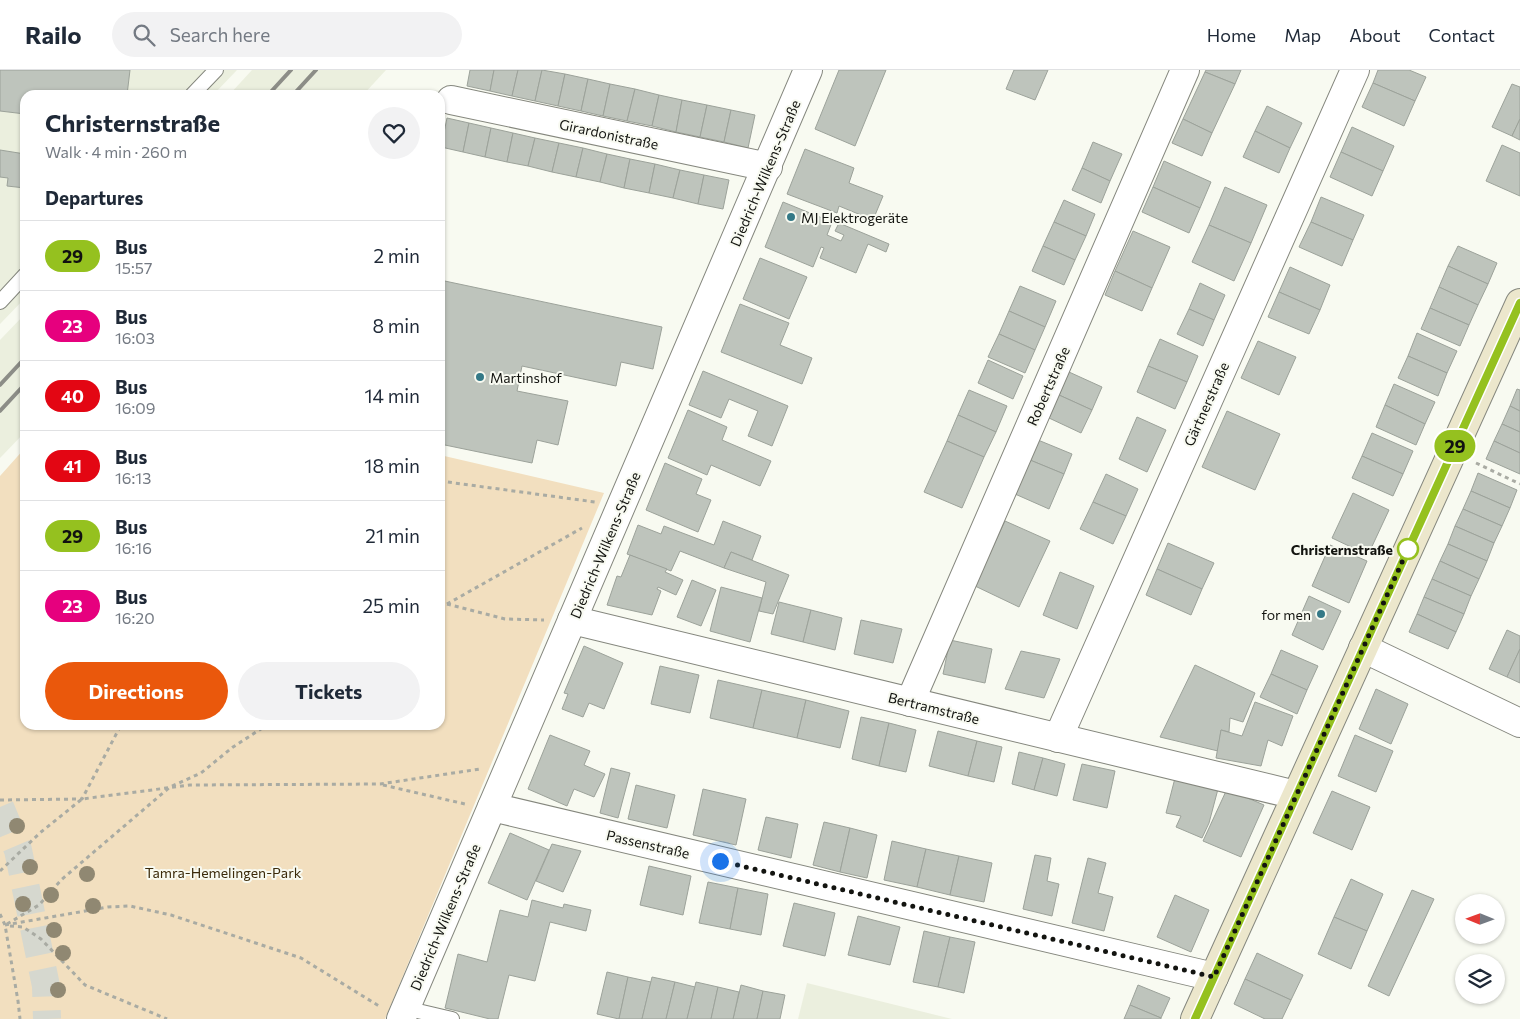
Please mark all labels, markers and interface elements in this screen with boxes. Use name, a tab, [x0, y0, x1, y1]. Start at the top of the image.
search box	[112, 12, 462, 57]
text: Railo	[25, 20, 82, 49]
icon: search	[130, 21, 158, 49]
text: Search here	[170, 23, 270, 46]
text: Home	[1207, 24, 1256, 46]
text: Map	[1284, 24, 1321, 46]
text: About	[1349, 24, 1401, 46]
text: Contact	[1429, 24, 1495, 46]
street label: Diedrich-Wilkens-Straße	[726, 97, 804, 249]
button: heart	[368, 107, 420, 159]
text: Christernstraße	[45, 108, 220, 137]
street label: Girardonistraße	[558, 115, 660, 153]
text: Walk · 4 min · 260 m	[45, 142, 187, 161]
text: Departures	[45, 186, 143, 209]
place label: MJ Elektrogeräte	[801, 209, 908, 226]
marker: MJ Elektrogeräte	[785, 211, 797, 223]
text: Bus	[115, 235, 147, 258]
text: 2 min	[373, 244, 420, 267]
text: 29	[62, 245, 83, 267]
text: 15:57	[115, 258, 152, 277]
text: Bus	[115, 305, 147, 328]
text: 8 min	[372, 314, 420, 337]
text: 23	[62, 315, 83, 337]
text: 16:03	[115, 328, 155, 347]
street label: Robertstraße	[1023, 344, 1073, 428]
street label: Gärtnerstraße	[1180, 359, 1232, 449]
place label: Martinshof	[490, 369, 562, 386]
marker: Martinshof	[474, 371, 486, 383]
text: Bus	[115, 375, 147, 398]
text: 14 min	[364, 384, 420, 407]
text: 40	[61, 385, 84, 407]
text: 16:09	[115, 398, 155, 417]
line badge: 29	[1432, 430, 1478, 462]
text: 29	[1444, 435, 1466, 457]
text: Bus	[115, 445, 147, 468]
text: 18 min	[364, 454, 420, 477]
text: 41	[63, 455, 82, 477]
text: 16:13	[115, 468, 151, 487]
street label: Diedrich-Wilkens-Straße	[566, 469, 644, 621]
text: Bus	[115, 515, 147, 538]
text: 21 min	[365, 524, 420, 547]
text: 29	[62, 525, 83, 547]
text: 16:16	[115, 538, 152, 557]
marker: Christernstraße	[1397, 538, 1419, 560]
place label: Christernstraße	[1291, 541, 1393, 558]
text: Bus	[115, 585, 147, 608]
text: 25 min	[363, 594, 420, 617]
text: 23	[62, 595, 83, 617]
place label: for men	[1262, 606, 1311, 623]
text: 16:20	[115, 608, 155, 627]
marker: for men	[1315, 608, 1327, 620]
button: Directions	[45, 662, 228, 720]
button: Tickets	[238, 662, 420, 720]
street label: Bertramstraße	[887, 688, 981, 728]
street label: Passenstraße	[605, 826, 691, 862]
street label: Diedrich-Wilkens-Straße	[406, 841, 484, 993]
your location	[708, 849, 733, 874]
park label: Tamra-Hemelingen-Park	[145, 864, 302, 881]
north arrow	[1455, 894, 1505, 944]
map controls	[1455, 894, 1505, 1004]
button: layers	[1455, 954, 1505, 1004]

